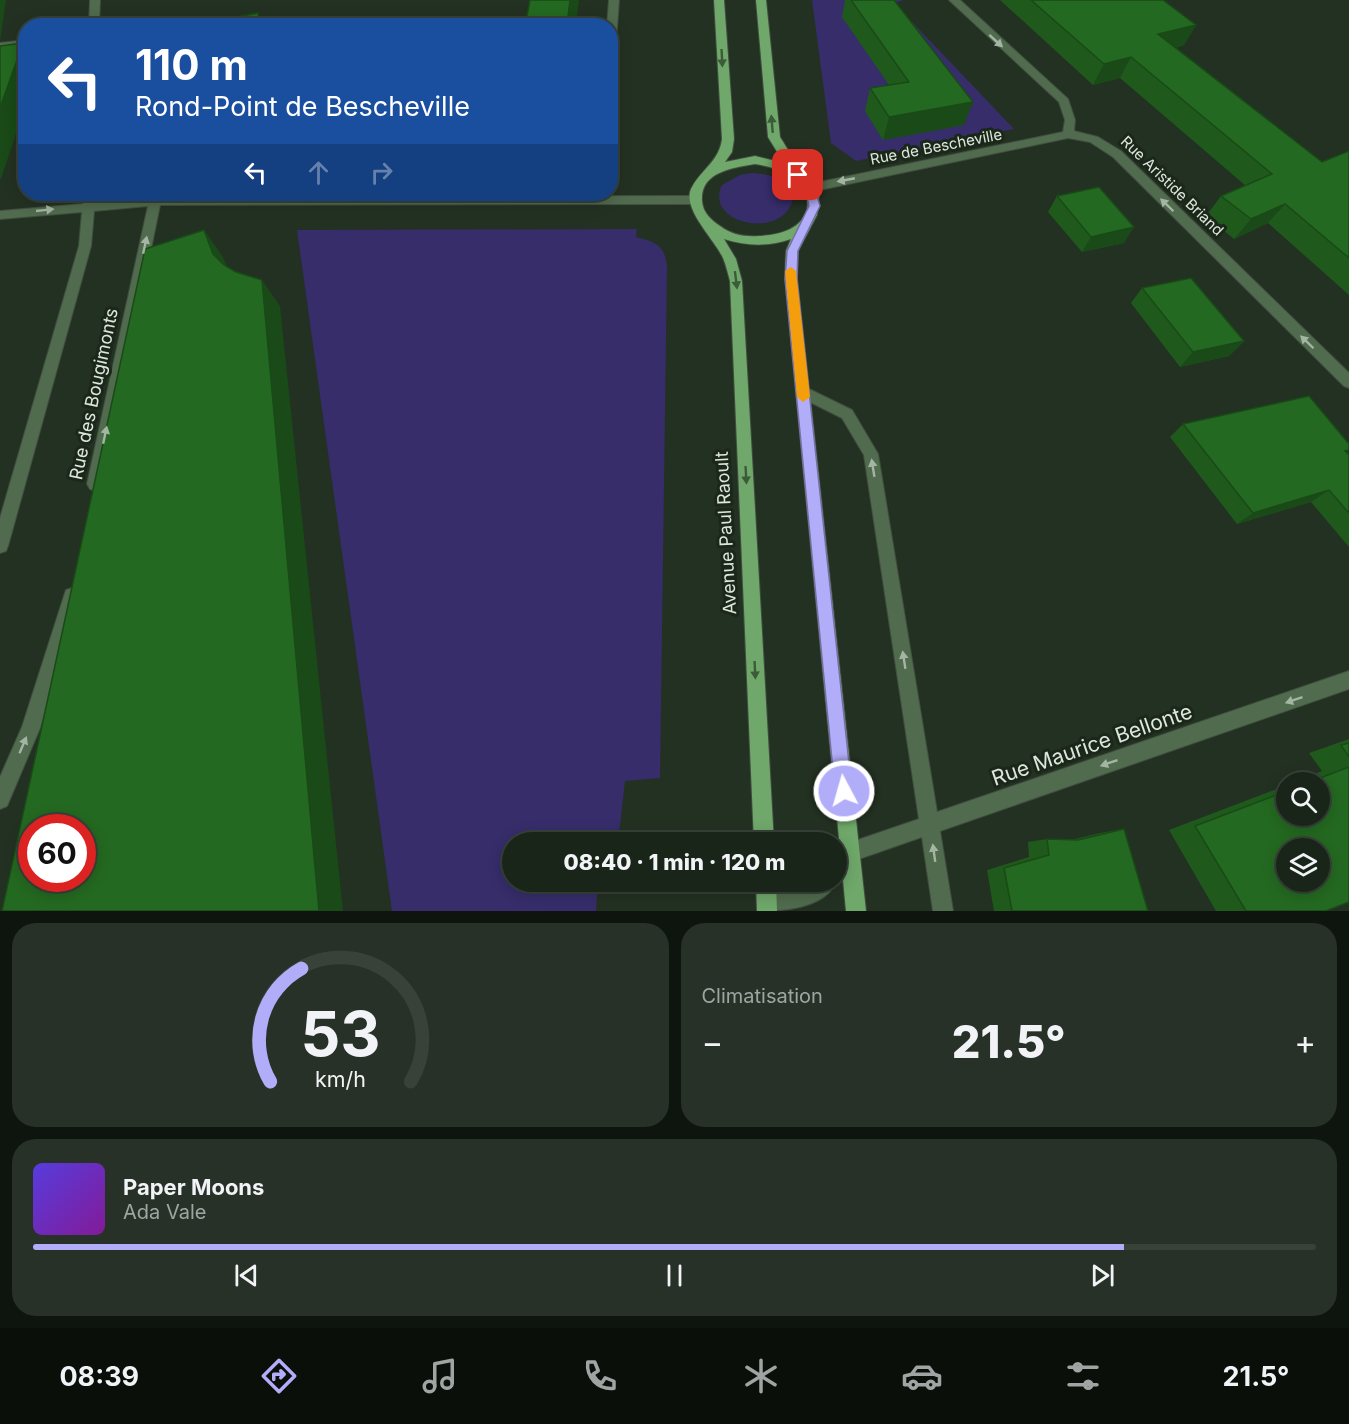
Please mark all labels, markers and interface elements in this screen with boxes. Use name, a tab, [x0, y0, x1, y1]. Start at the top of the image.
one-way arrow	[988, 34, 1003, 47]
text: 110 m	[135, 39, 248, 90]
icon: left	[36, 42, 114, 120]
one-way arrow	[718, 49, 727, 68]
text: Rond-Point de Bescheville	[135, 90, 470, 123]
one-way arrow	[767, 114, 777, 133]
street label: Rue de Bescheville	[868, 124, 1004, 169]
street label: Rue Aristide Briand	[1117, 132, 1228, 240]
pin	[772, 149, 823, 200]
icon: left	[239, 156, 272, 189]
icon: ahead	[302, 156, 335, 189]
icon: right	[365, 156, 398, 189]
icon: arrive	[781, 158, 814, 191]
one-way arrow	[837, 176, 856, 185]
one-way arrow	[1161, 199, 1175, 213]
one-way arrow	[36, 205, 55, 215]
one-way arrow	[141, 235, 150, 254]
one-way arrow	[731, 271, 740, 290]
street label: Rue des Bougimonts	[65, 306, 122, 482]
one-way arrow	[1301, 335, 1315, 349]
one-way arrow	[100, 426, 110, 445]
street label: Avenue Paul Raoult	[711, 451, 740, 615]
one-way arrow	[869, 458, 878, 477]
one-way arrow	[741, 465, 750, 484]
one-way arrow	[900, 651, 909, 670]
one-way arrow	[751, 660, 760, 679]
one-way arrow	[1285, 695, 1303, 705]
street label: Rue Maurice Bellonte	[988, 698, 1196, 791]
one-way arrow	[18, 736, 28, 754]
position arrow	[812, 759, 876, 823]
one-way arrow	[1100, 759, 1118, 768]
map controls	[1276, 772, 1330, 892]
button: search	[1276, 772, 1330, 826]
speed limit sign: 60	[18, 814, 96, 892]
button: layers	[1276, 838, 1330, 892]
one-way arrow	[930, 843, 939, 862]
text: 08:40 · 1 min · 120 m	[563, 849, 786, 875]
text: Climatisation	[702, 984, 823, 1008]
text: 53	[300, 996, 380, 1071]
text: 21.5°	[952, 1014, 1066, 1069]
text: −	[702, 1022, 723, 1062]
text: +	[1294, 1022, 1316, 1062]
text: km/h	[315, 1066, 366, 1092]
text: Paper Moons	[123, 1174, 264, 1200]
text: Ada Vale	[123, 1200, 206, 1224]
icon: previous	[230, 1259, 263, 1292]
icon: pause	[658, 1259, 691, 1292]
icon: next	[1086, 1259, 1119, 1292]
icon: directions	[258, 1355, 300, 1397]
icon: music	[419, 1355, 461, 1397]
icon: phone	[579, 1355, 621, 1397]
icon: climate	[740, 1355, 782, 1397]
icon: car	[901, 1355, 943, 1397]
icon: filters	[1062, 1355, 1104, 1397]
text: 08:39	[59, 1360, 139, 1393]
text: 21.5°	[1223, 1360, 1290, 1393]

